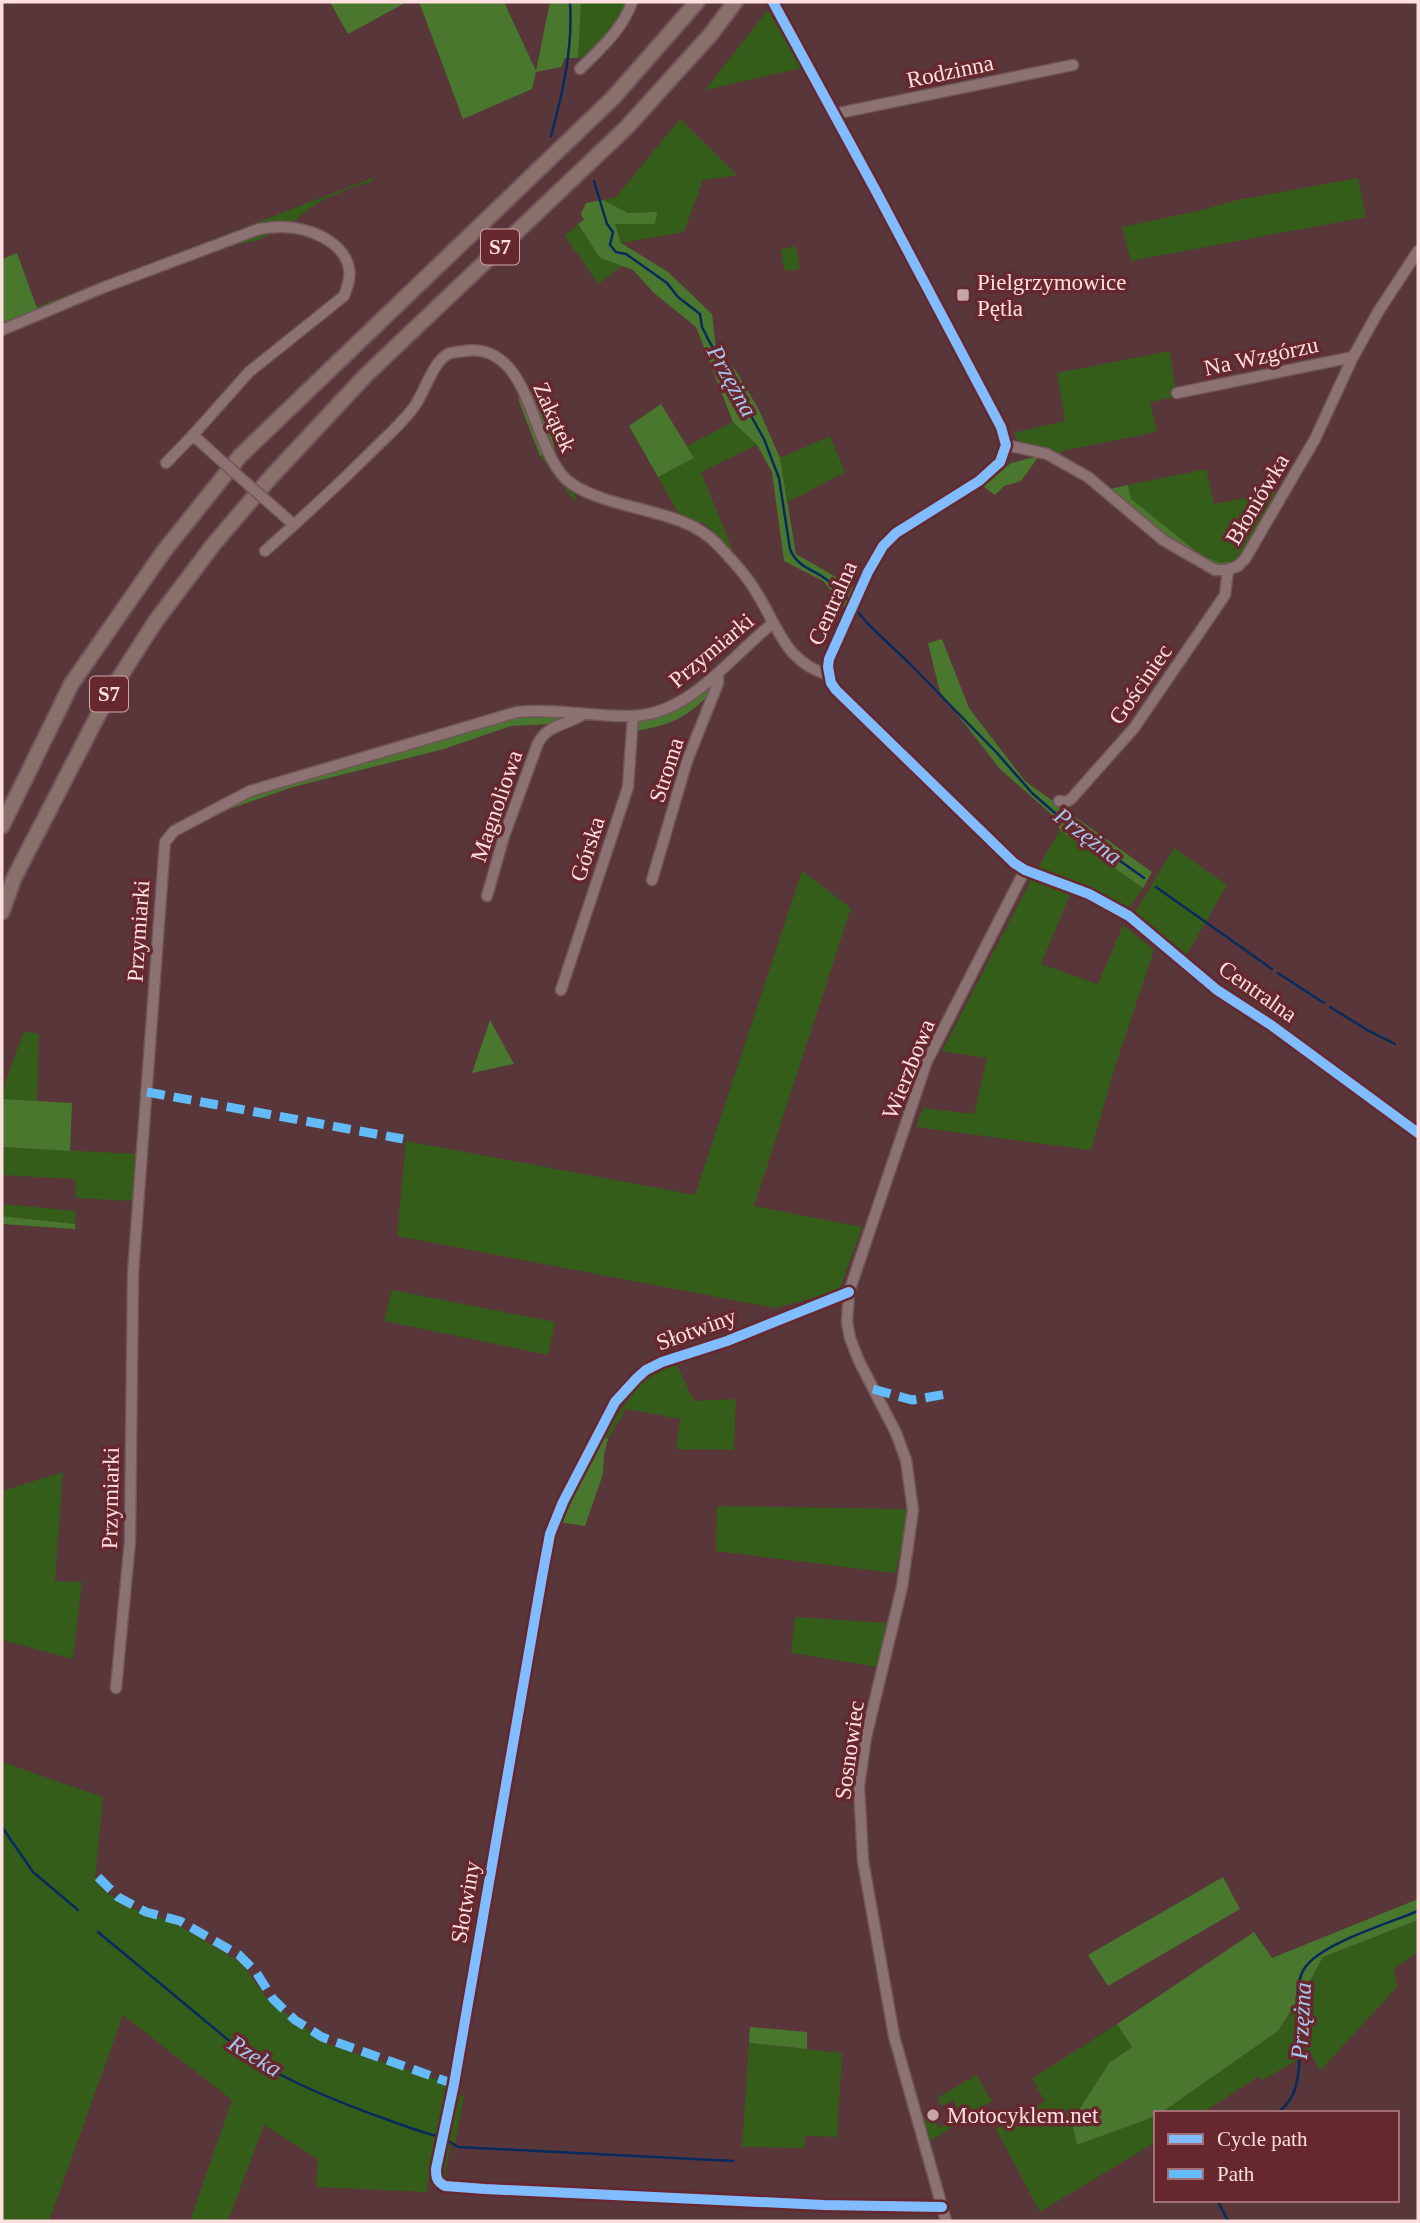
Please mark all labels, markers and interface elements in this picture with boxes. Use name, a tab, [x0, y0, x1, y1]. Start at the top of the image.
street label: Rodzinna	[904, 50, 996, 93]
road number: S7	[481, 230, 519, 264]
place label: Pielgrzymowice Pętla	[977, 270, 1126, 321]
marker: Pielgrzymowice Pętla	[955, 287, 971, 303]
street label: Na Wzgórzu	[1202, 332, 1321, 381]
water label: Przężna	[701, 340, 762, 421]
street label: Zakątek	[528, 378, 581, 457]
street label: Błoniówka	[1221, 450, 1294, 549]
street label: Centralna	[803, 557, 862, 649]
street label: Przymiarki	[664, 608, 759, 693]
street label: Gościniec	[1104, 639, 1177, 729]
road number: S7	[90, 676, 128, 712]
street label: Stroma	[644, 735, 689, 806]
street label: Magnoliowa	[466, 747, 527, 865]
water label: Przężna	[1048, 802, 1127, 870]
street label: Górska	[565, 814, 610, 885]
street label: Przymiarki	[122, 879, 155, 983]
street label: Centralna	[1214, 956, 1302, 1027]
street label: Wierzbowa	[877, 1016, 940, 1123]
street label: Słotwiny	[653, 1303, 740, 1355]
street label: Przymiarki	[97, 1447, 124, 1549]
street label: Sosnowiec	[830, 1699, 869, 1801]
street label: Słotwiny	[446, 1859, 485, 1945]
water label: Przężna	[1286, 1982, 1316, 2061]
water label: Rzeka	[223, 2029, 286, 2082]
place label: Motocyklem.net	[947, 2103, 1099, 2128]
marker: Motocyklem.net	[925, 2107, 941, 2123]
legend	[1154, 2111, 1399, 2202]
text: Cycle path	[1217, 2127, 1308, 2151]
text: Path	[1217, 2162, 1255, 2186]

